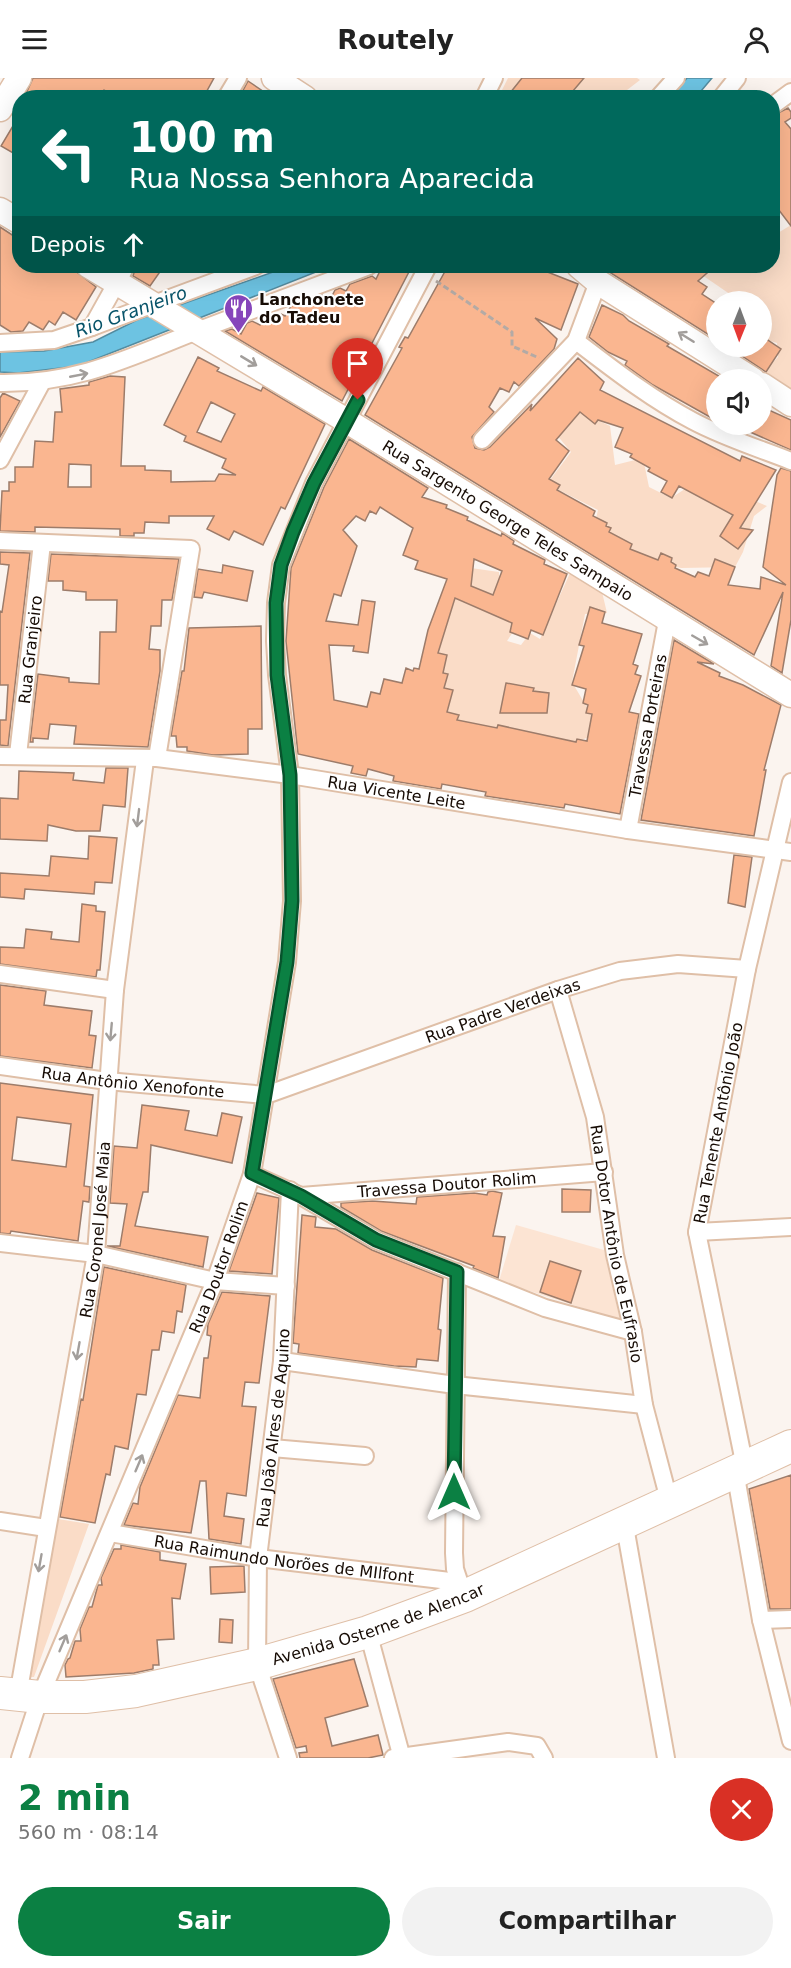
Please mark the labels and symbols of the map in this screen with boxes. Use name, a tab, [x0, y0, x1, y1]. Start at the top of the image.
water label: Rio Granjeiro	[72, 282, 190, 341]
place label: Lanchonete do Tadeu	[259, 290, 364, 327]
north arrow	[706, 291, 772, 357]
restaurant icon: Lanchonete do Tadeu	[222, 292, 254, 334]
one-way arrow	[678, 331, 694, 343]
pin	[332, 338, 383, 400]
one-way arrow	[240, 355, 257, 367]
one-way arrow	[68, 369, 88, 380]
street label: Rua Sargento George Teles Sampaio	[379, 436, 636, 605]
street label: Rua Granjeiro	[15, 594, 46, 705]
one-way arrow	[691, 634, 708, 646]
street label: Travessa Porteiras	[625, 653, 671, 800]
street label: Rua Vicente Leite	[326, 772, 467, 813]
one-way arrow	[132, 807, 143, 827]
street label: Rua Padre Verdeixas	[423, 975, 583, 1047]
one-way arrow	[105, 1021, 116, 1041]
street label: Rua Tenente Antônio João	[690, 1021, 747, 1225]
street label: Rua Antônio Xenofonte	[40, 1063, 225, 1101]
street label: Rua Dotor Antônio de Eufrasio	[586, 1123, 647, 1364]
street label: Rua Coronel José Maia	[76, 1141, 114, 1319]
street label: Travessa Doutor Rolim	[356, 1168, 537, 1202]
street label: Rua Doutor Rolim	[185, 1198, 252, 1336]
street label: Rua João Alres de Aquino	[253, 1328, 294, 1528]
one-way arrow	[72, 1340, 83, 1360]
one-way arrow	[134, 1455, 145, 1473]
position arrow	[422, 1460, 486, 1524]
street label: Rua Raimundo Norões de MIlfont	[152, 1532, 415, 1587]
one-way arrow	[34, 1553, 45, 1573]
street label: Avenida Osterne de Alencar	[270, 1579, 488, 1669]
one-way arrow	[58, 1634, 69, 1653]

